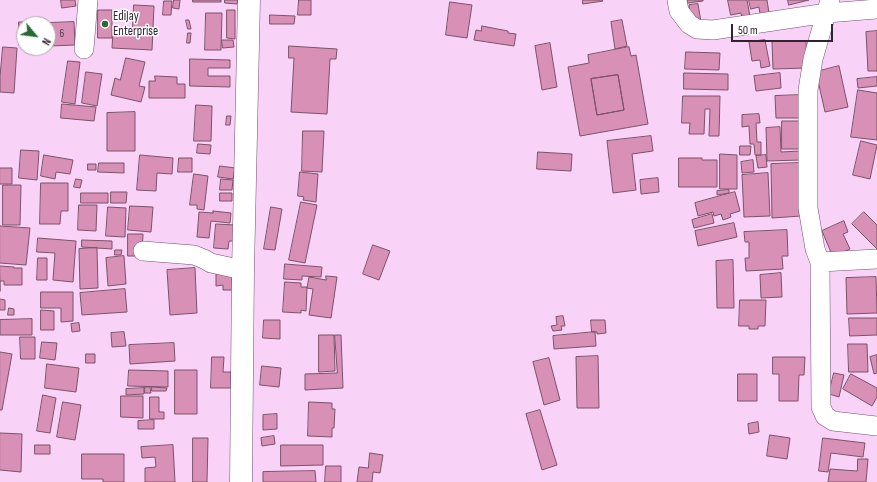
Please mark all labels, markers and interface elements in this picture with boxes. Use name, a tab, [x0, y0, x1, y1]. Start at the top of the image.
place label: EdiJay Enterprise	[113, 9, 158, 40]
north arrow	[16, 16, 56, 56]
scale bar	[733, 16, 835, 42]
marker: EdiJay Enterprise	[100, 19, 110, 29]
text: 50 m	[738, 23, 758, 38]
house number: 6	[60, 27, 64, 41]
text: N	[39, 36, 53, 47]

